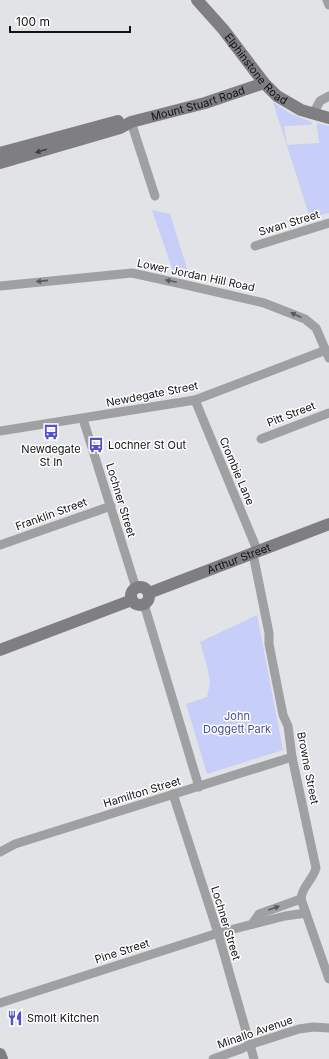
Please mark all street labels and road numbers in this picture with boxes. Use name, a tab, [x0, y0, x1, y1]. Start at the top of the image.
street label: Elphinstone Road	[222, 30, 290, 108]
street label: Mount Stuart Road	[149, 83, 247, 124]
street label: Swan Street	[257, 207, 321, 239]
street label: Lower Jordan Hill Road	[136, 256, 256, 294]
street label: Newdegate Street	[105, 378, 200, 410]
street label: Pitt Street	[265, 398, 318, 430]
street label: Crombie Lane	[216, 435, 258, 507]
street label: Lochner Street	[103, 461, 139, 539]
street label: Franklin Street	[13, 494, 89, 533]
street label: Arthur Street	[205, 540, 273, 577]
street label: Browne Street	[294, 731, 322, 806]
street label: Hamilton Street	[102, 773, 183, 810]
street label: Lochner Street	[208, 884, 244, 962]
street label: Pine Street	[93, 935, 152, 966]
street label: Minallo Avenue	[215, 1013, 295, 1051]

